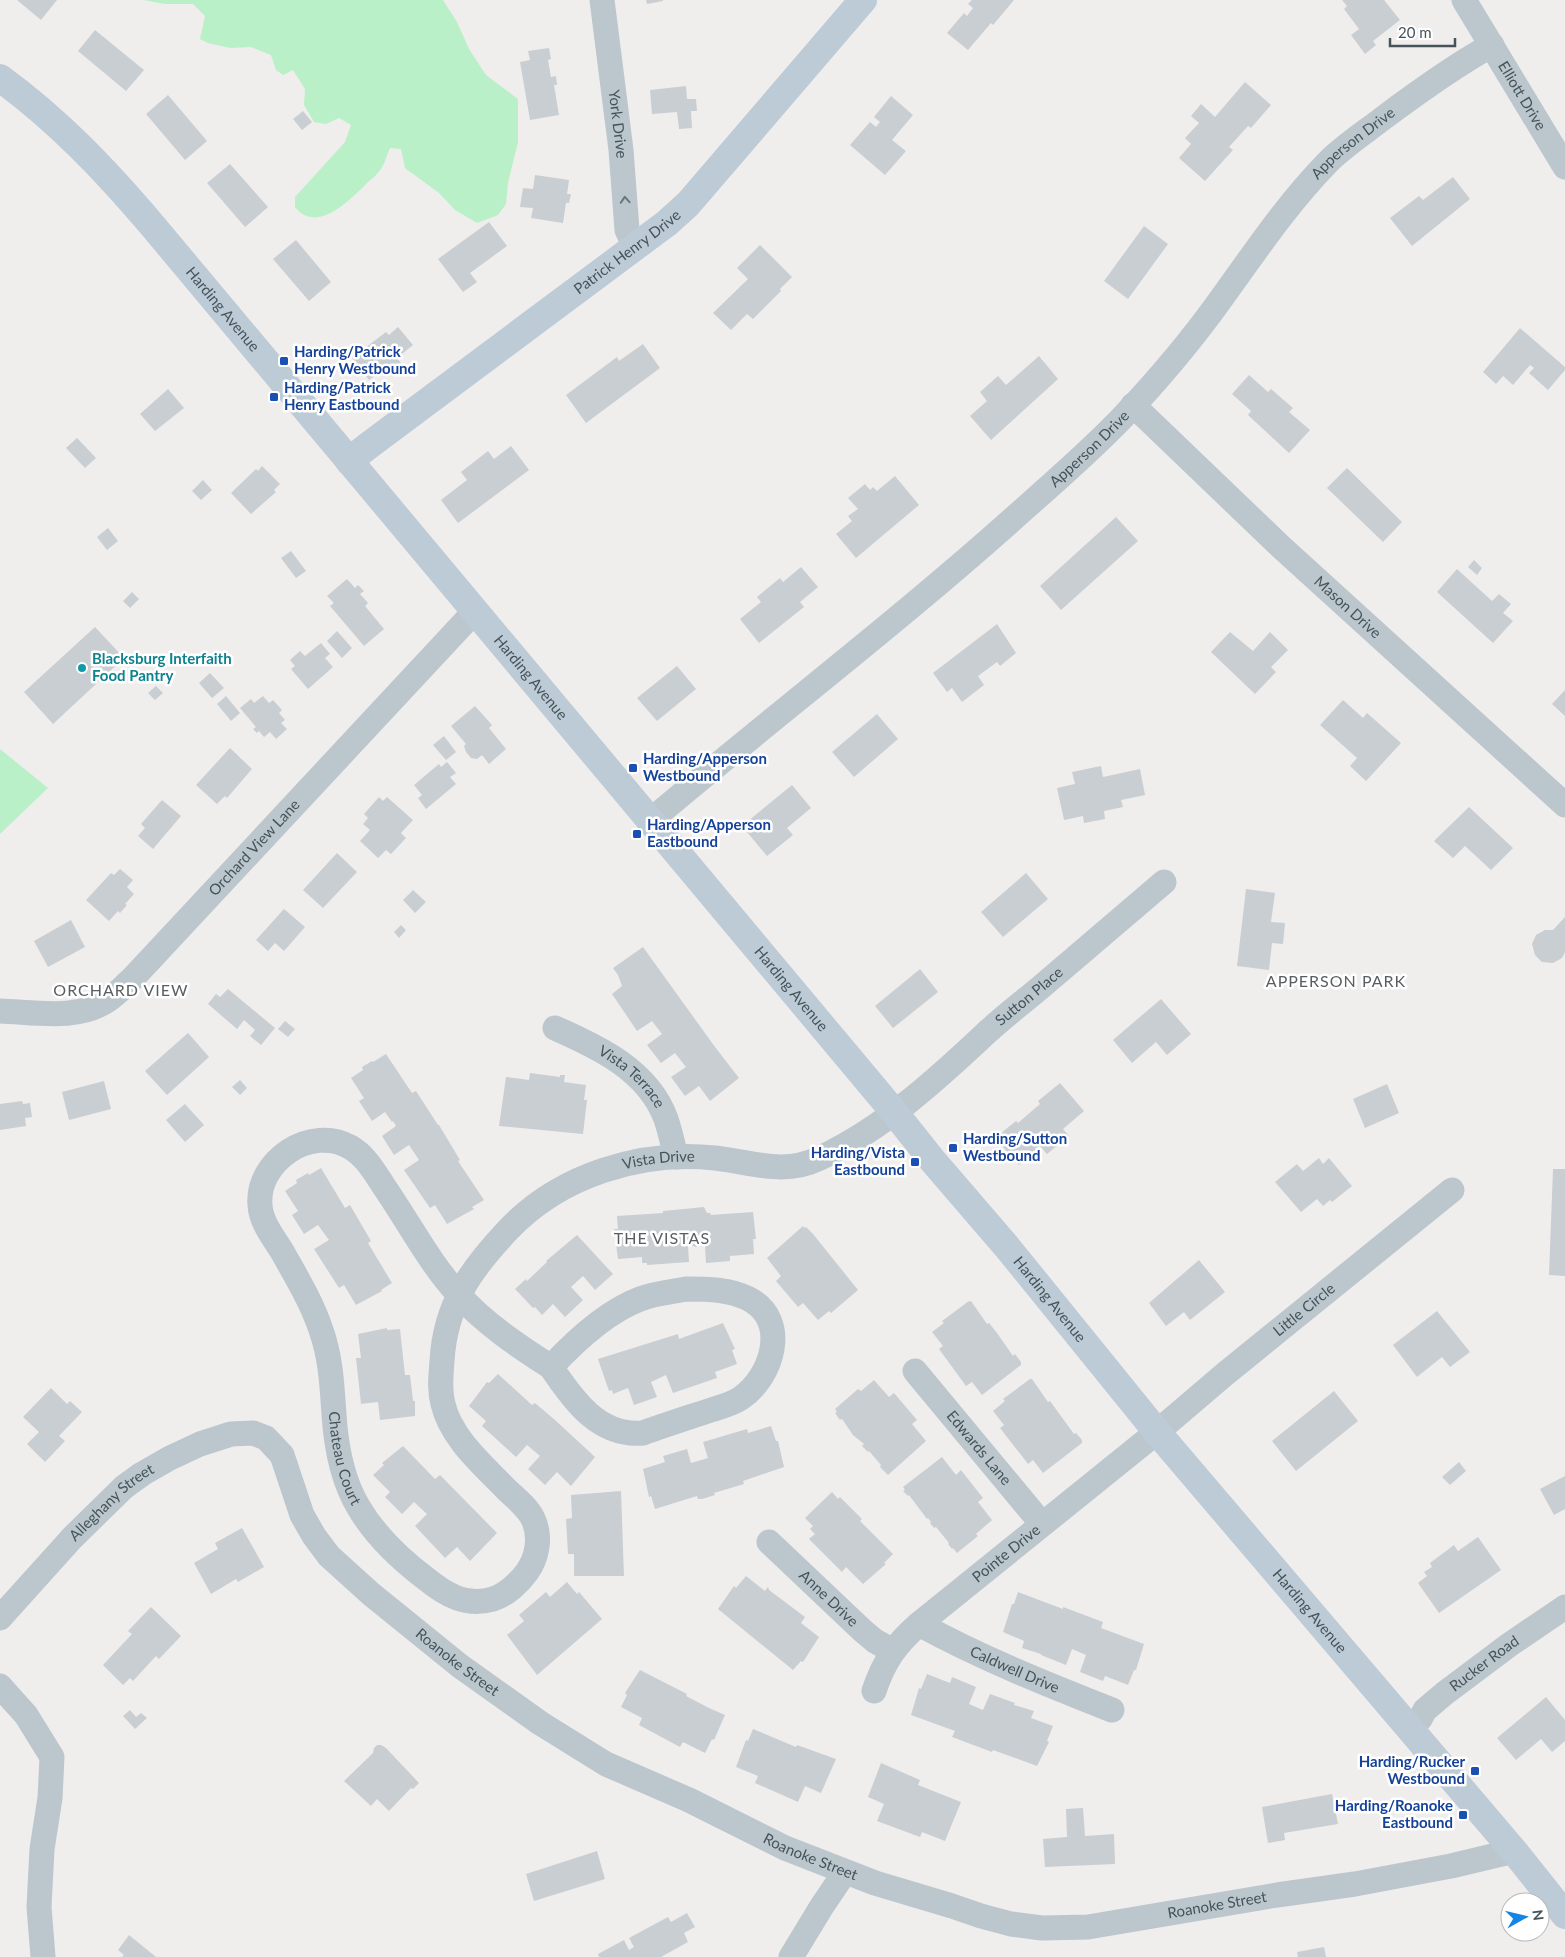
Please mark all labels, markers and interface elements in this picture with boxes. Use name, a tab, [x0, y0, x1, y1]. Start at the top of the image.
scale bar	[1390, 15, 1455, 47]
text: 20 m	[1398, 23, 1432, 41]
street label: Elliott Drive	[1495, 57, 1551, 133]
street label: York Drive	[605, 89, 632, 159]
street label: Apperson Drive	[1307, 103, 1398, 182]
one-way arrow	[619, 196, 630, 204]
street label: Patrick Henry Drive	[570, 205, 684, 297]
street label: Harding Avenue	[183, 263, 264, 355]
place label: Harding/Patrick Henry Westbound	[294, 342, 416, 377]
marker: Harding/Patrick Henry Westbound	[278, 355, 290, 367]
place label: Harding/Patrick Henry Eastbound	[284, 378, 400, 413]
marker: Harding/Patrick Henry Eastbound	[268, 391, 280, 403]
street label: Apperson Drive	[1045, 406, 1133, 490]
street label: Mason Drive	[1311, 572, 1386, 642]
street label: Harding Avenue	[491, 631, 572, 723]
place label: Blacksburg Interfaith Food Pantry	[92, 649, 232, 684]
marker: Blacksburg Interfaith Food Pantry	[76, 662, 88, 674]
place label: Harding/Apperson Westbound	[643, 749, 767, 784]
marker: Harding/Apperson Westbound	[627, 762, 639, 774]
street label: Orchard View Lane	[204, 795, 303, 899]
place label: Harding/Apperson Eastbound	[647, 815, 771, 850]
marker: Harding/Apperson Eastbound	[631, 828, 643, 840]
street label: Harding Avenue	[751, 942, 833, 1034]
street label: Sutton Place	[991, 962, 1066, 1029]
district label: APPERSON PARK	[1266, 971, 1406, 990]
district label: ORCHARD VIEW	[53, 980, 189, 999]
street label: Vista Terrace	[596, 1041, 669, 1111]
place label: Harding/Sutton Westbound	[963, 1129, 1067, 1164]
marker: Harding/Sutton Westbound	[947, 1142, 959, 1154]
place label: Harding/Vista Eastbound	[811, 1143, 905, 1178]
street label: Vista Drive	[620, 1147, 695, 1172]
marker: Harding/Vista Eastbound	[909, 1156, 921, 1168]
district label: THE VISTAS	[614, 1228, 710, 1247]
street label: Harding Avenue	[1010, 1252, 1090, 1345]
street label: Little Circle	[1269, 1279, 1338, 1339]
street label: Edwards Lane	[944, 1406, 1016, 1488]
street label: Chateau Court	[326, 1411, 366, 1509]
street label: Alleghany Street	[65, 1459, 157, 1544]
street label: Pointe Drive	[968, 1520, 1043, 1586]
street label: Harding Avenue	[1269, 1565, 1351, 1656]
street label: Anne Drive	[796, 1566, 862, 1630]
street label: Roanoke Street	[413, 1624, 504, 1699]
street label: Rucker Road	[1445, 1631, 1522, 1695]
street label: Caldwell Drive	[967, 1641, 1062, 1696]
place label: Harding/Rucker Westbound	[1359, 1752, 1465, 1787]
marker: Harding/Rucker Westbound	[1469, 1765, 1481, 1777]
place label: Harding/Roanoke Eastbound	[1335, 1796, 1453, 1831]
marker: Harding/Roanoke Eastbound	[1457, 1809, 1469, 1821]
street label: Roanoke Street	[761, 1829, 861, 1884]
street label: Roanoke Street	[1166, 1887, 1268, 1921]
north arrow	[1500, 1892, 1550, 1942]
text: N	[1529, 1909, 1548, 1922]

